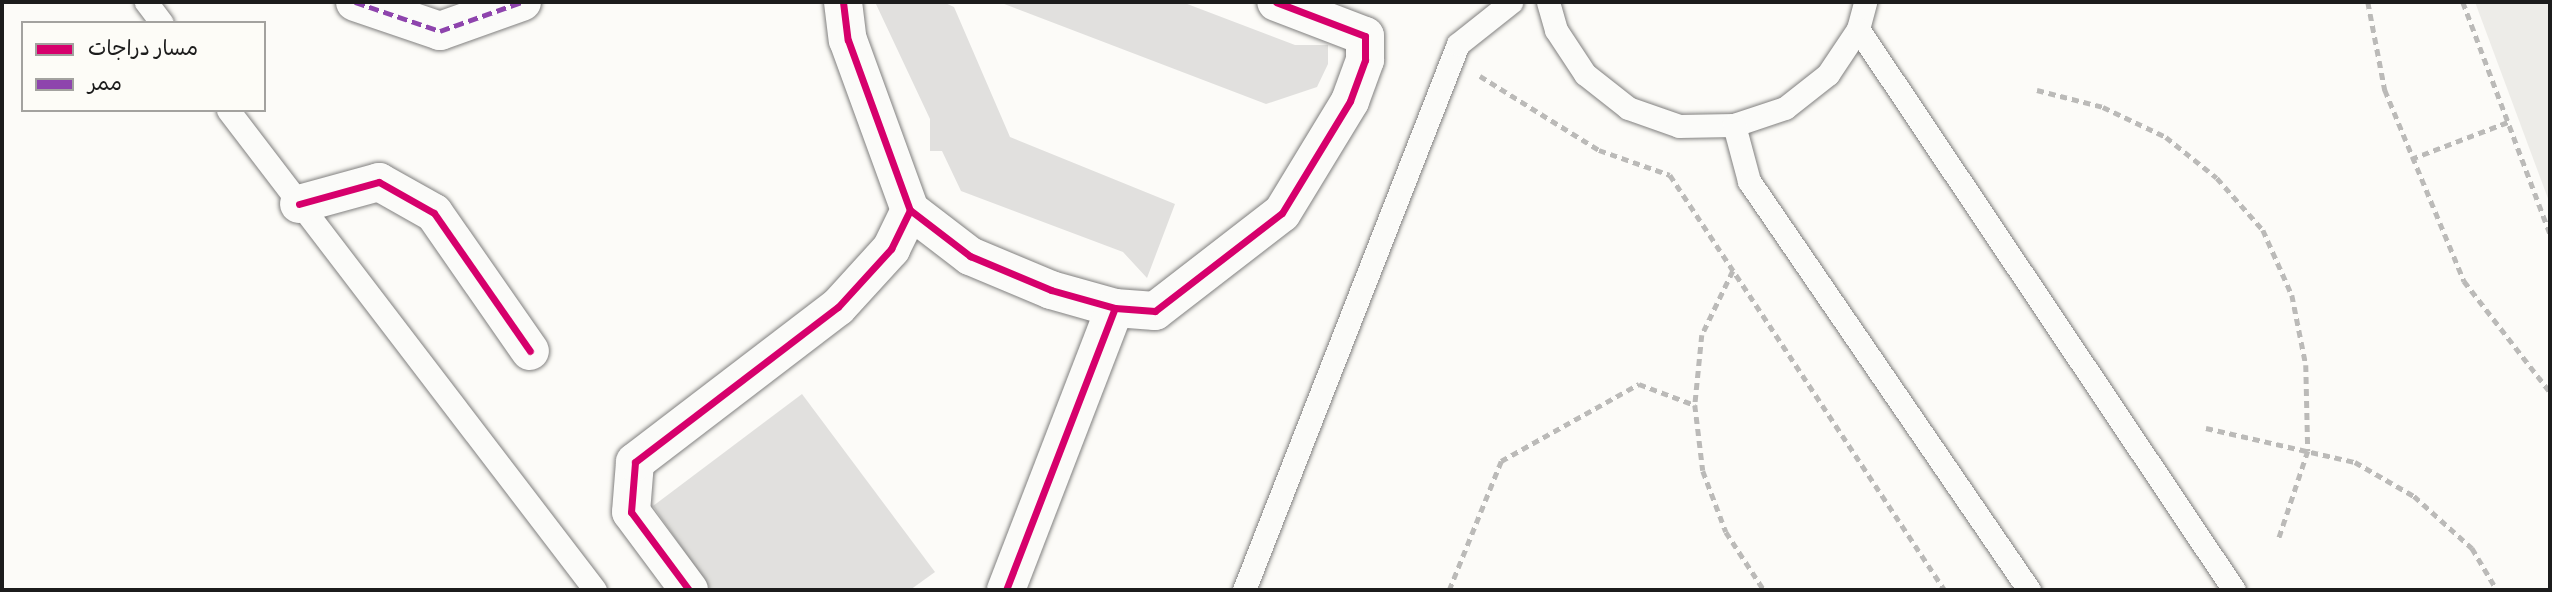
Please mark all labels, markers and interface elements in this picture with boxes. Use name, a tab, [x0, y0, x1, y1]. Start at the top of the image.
legend	[21, 21, 266, 112]
text: مسار دراجات	[88, 35, 198, 60]
text: ممر	[88, 70, 122, 95]

